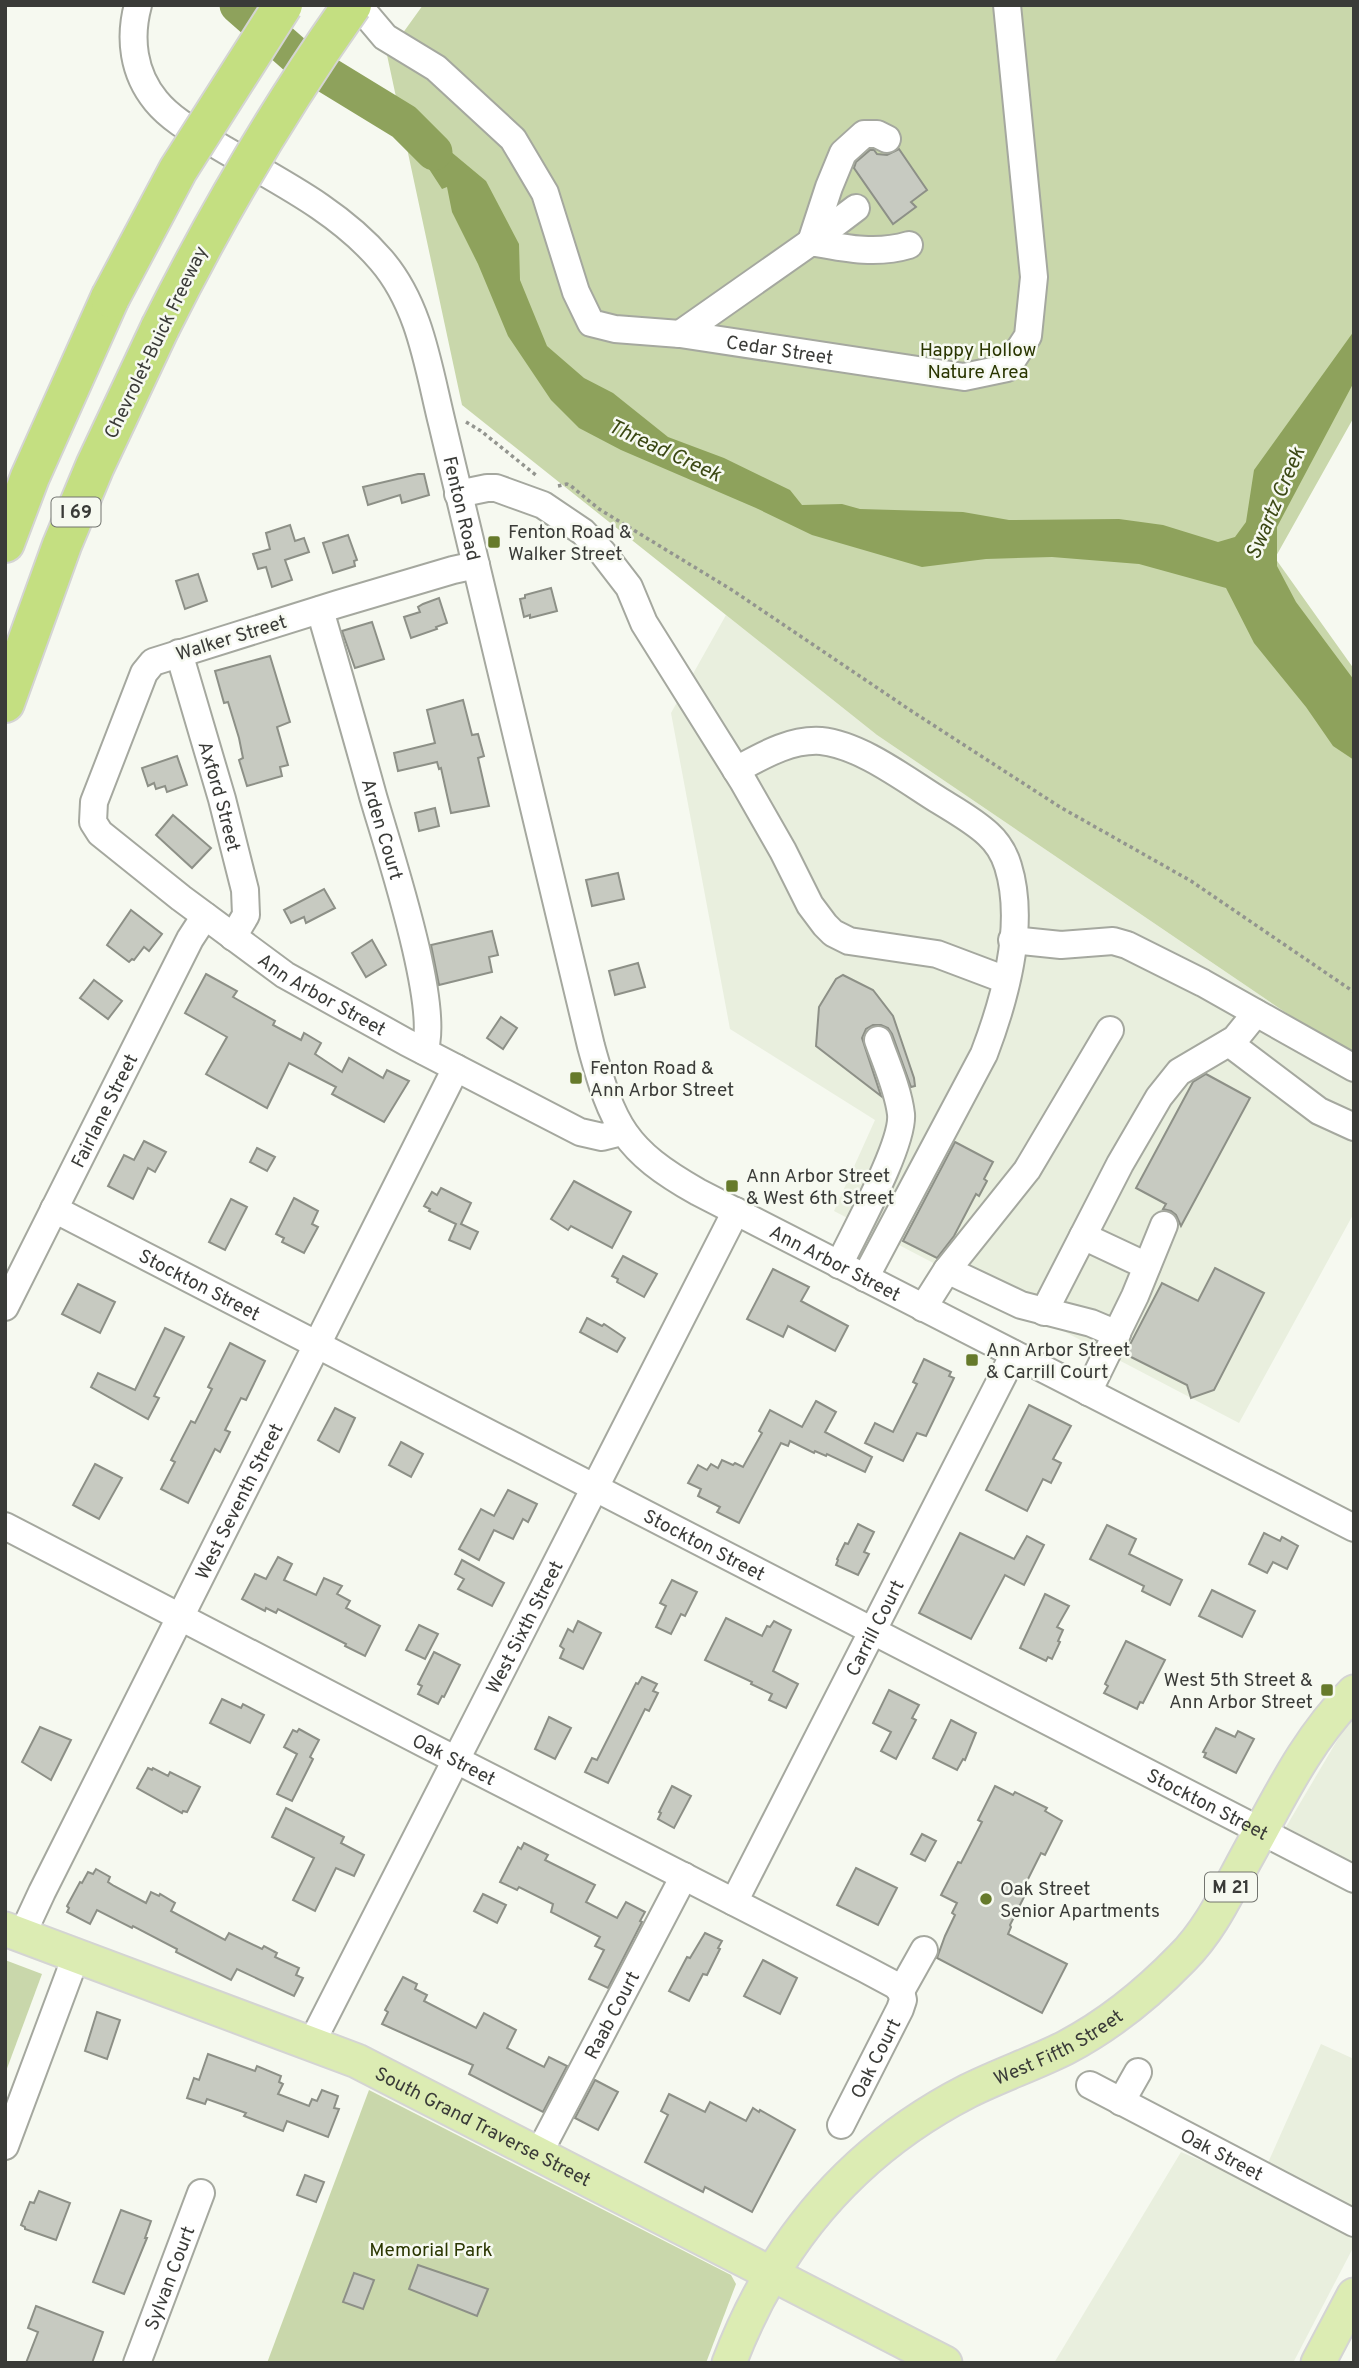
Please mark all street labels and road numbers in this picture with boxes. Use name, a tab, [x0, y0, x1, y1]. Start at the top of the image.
street label: Chevrolet-Buick Freeway	[100, 243, 214, 443]
street label: Cedar Street	[724, 331, 835, 371]
street label: Fenton Road	[436, 454, 485, 563]
road number: I 69	[52, 498, 100, 526]
street label: Walker Street	[173, 611, 290, 667]
street label: Axford Street	[192, 739, 245, 854]
street label: Arden Court	[355, 776, 407, 883]
street label: Ann Arbor Street	[252, 949, 389, 1042]
street label: Fairlane Street	[67, 1050, 144, 1172]
street label: Ann Arbor Street	[765, 1221, 904, 1308]
street label: Stockton Street	[134, 1245, 264, 1327]
street label: West Seventh Street	[191, 1420, 290, 1584]
street label: Stockton Street	[639, 1505, 769, 1587]
street label: West Sixth Street	[482, 1557, 569, 1698]
street label: Carrill Court	[841, 1576, 911, 1681]
street label: Oak Street	[408, 1729, 499, 1792]
street label: Stockton Street	[1142, 1764, 1272, 1847]
road number: M 21	[1205, 1872, 1257, 1901]
street label: Raab Court	[580, 1967, 646, 2064]
street label: West Fifth Street	[990, 2005, 1128, 2092]
street label: Oak Court	[846, 2015, 907, 2103]
street label: South Grand Traverse Street	[370, 2062, 594, 2193]
street label: Oak Street	[1175, 2124, 1267, 2187]
street label: Sylvan Court	[140, 2223, 201, 2334]

